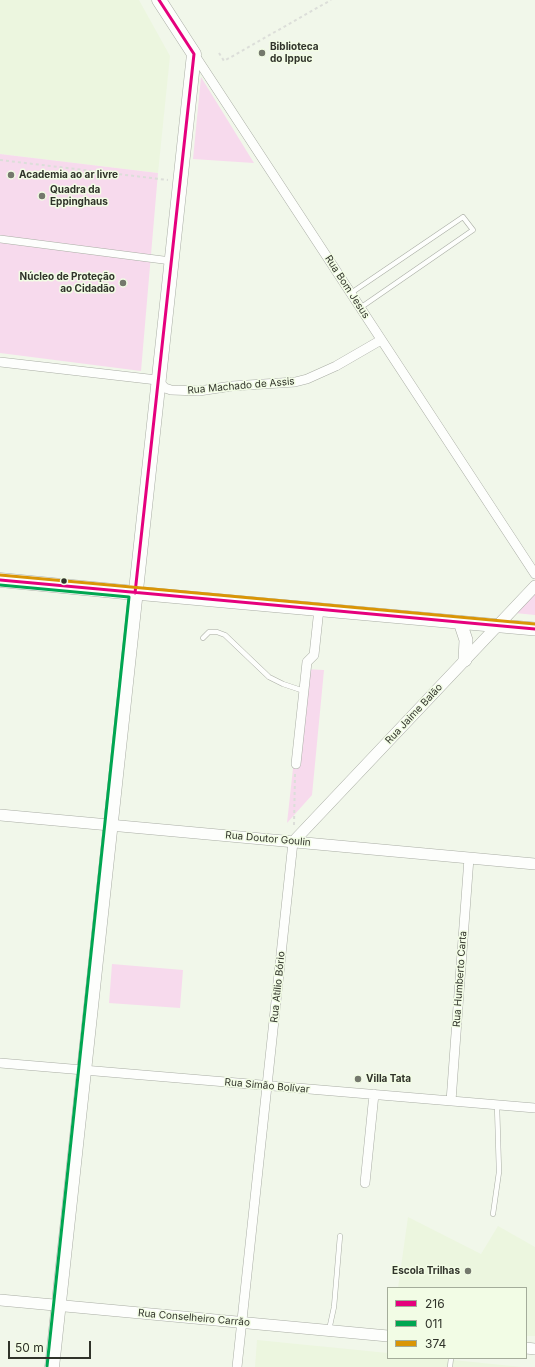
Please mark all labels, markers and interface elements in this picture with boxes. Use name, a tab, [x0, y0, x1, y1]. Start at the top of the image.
place label: Biblioteca do Ippuc	[270, 41, 318, 64]
marker: Biblioteca do Ippuc	[257, 48, 267, 58]
place label: Academia ao ar livre	[19, 169, 118, 181]
marker: Academia ao ar livre	[6, 170, 16, 180]
place label: Quadra da Eppinghaus	[50, 184, 108, 208]
marker: Quadra da Eppinghaus	[37, 191, 47, 201]
street label: Rua Bom Jesus	[322, 253, 372, 321]
place label: Núcleo de Proteção ao Cidadão	[20, 271, 115, 294]
marker: Núcleo de Proteção ao Cidadão	[118, 278, 128, 288]
street label: Rua Machado de Assis	[187, 375, 295, 397]
unlabelled marker	[59, 576, 69, 586]
street label: Rua Jaime Balão	[383, 681, 445, 747]
street label: Rua Doutor Goulin	[225, 829, 311, 849]
street label: Rua Humberto Carta	[451, 930, 469, 1028]
street label: Rua Atílio Bório	[268, 951, 288, 1023]
place label: Villa Tata	[366, 1073, 411, 1085]
marker: Villa Tata	[353, 1074, 363, 1084]
street label: Rua Simão Bolívar	[224, 1076, 310, 1096]
place label: Escola Trilhas	[392, 1265, 460, 1277]
marker: Escola Trilhas	[463, 1266, 473, 1276]
legend	[387, 1287, 527, 1359]
text: 216	[425, 1296, 445, 1311]
street label: Rua Conselheiro Carrão	[138, 1307, 250, 1329]
text: 011	[425, 1316, 442, 1331]
scale bar	[10, 1333, 93, 1359]
text: 374	[425, 1336, 446, 1351]
text: 50 m	[15, 1340, 44, 1355]

